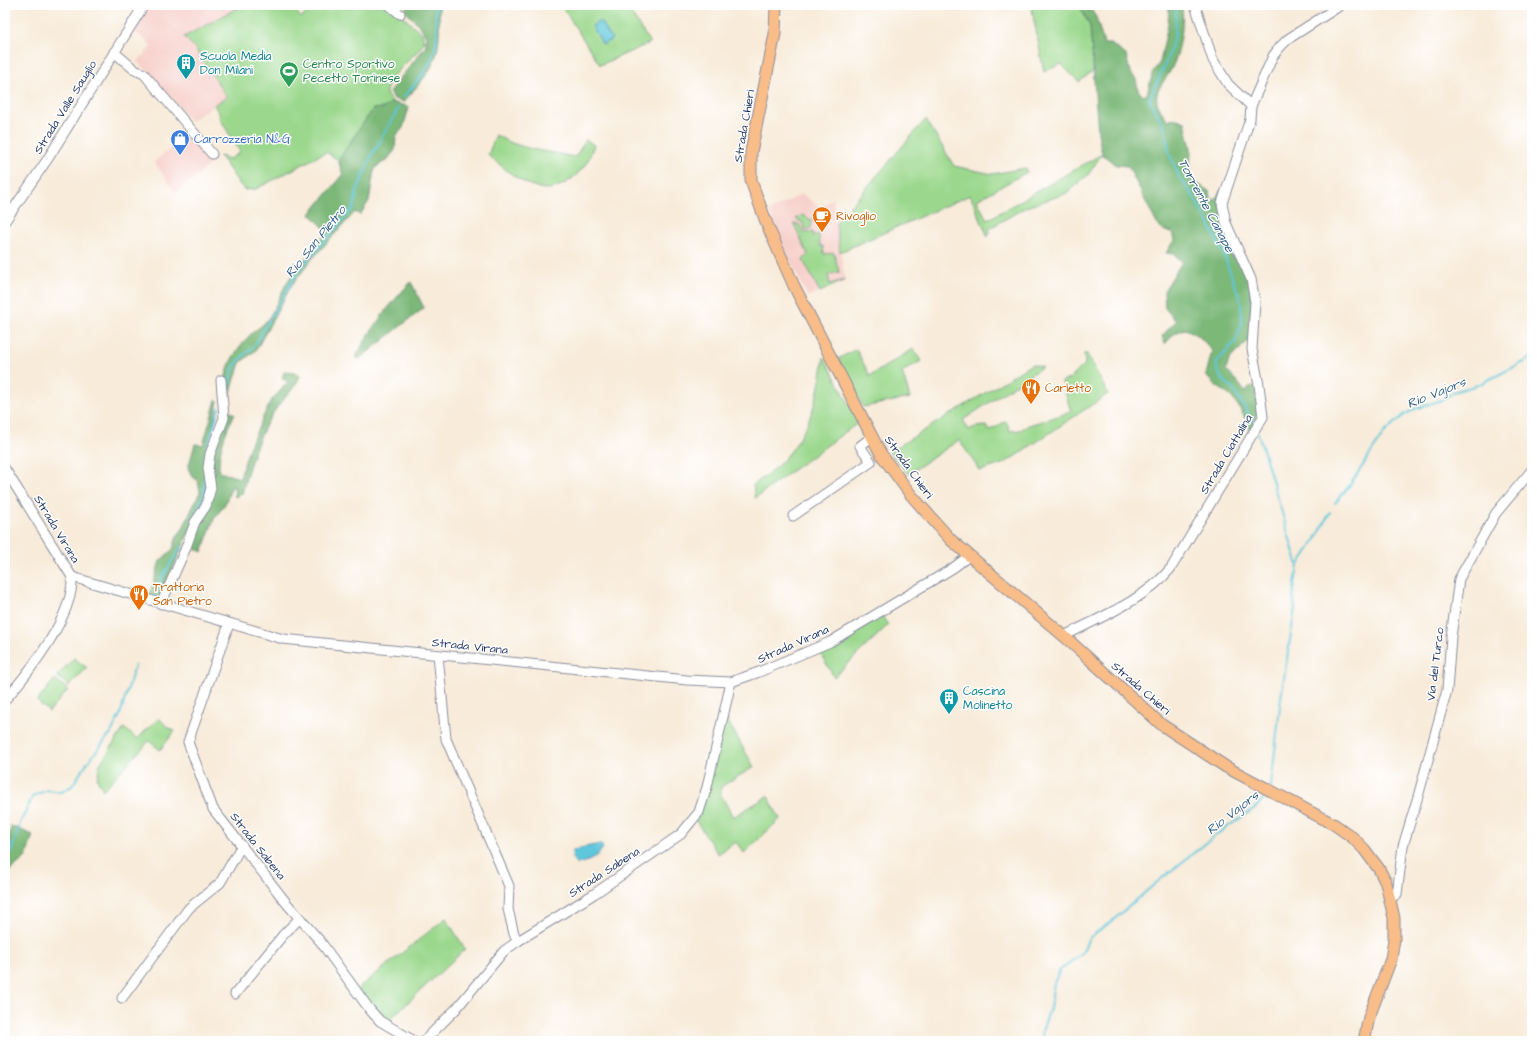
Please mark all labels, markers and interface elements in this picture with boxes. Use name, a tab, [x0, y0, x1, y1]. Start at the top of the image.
place label: Scuola Media Don Milani	[200, 48, 271, 79]
building icon: Scuola Media Don Milani	[175, 52, 197, 80]
place label: Centro Sportivo Pecetto Torinese	[303, 56, 401, 87]
street label: Strada Valle Sauglio	[30, 57, 102, 158]
sports icon: Centro Sportivo Pecetto Torinese	[278, 60, 300, 88]
street label: Strada Chieri	[730, 88, 759, 164]
shop icon: Carrozzeria N&G	[169, 128, 191, 156]
place label: Carrozzeria N&G	[194, 131, 291, 148]
water label: Torrente Canape	[1174, 155, 1239, 256]
water label: Rio San Pietro	[281, 201, 351, 281]
cafe icon: Rivoglio	[811, 205, 833, 233]
place label: Rivoglio	[836, 208, 876, 226]
water label: Rio Vajors	[1404, 372, 1470, 413]
restaurant icon: Carletto	[1020, 377, 1042, 405]
place label: Carletto	[1045, 380, 1091, 397]
street label: Strada Ciattalina	[1196, 411, 1257, 497]
street label: Strada Chieri	[880, 433, 937, 502]
street label: Strada Virana	[30, 492, 84, 566]
place label: Trattoria San Pietro	[153, 579, 212, 610]
restaurant icon: Trattoria San Pietro	[128, 583, 150, 611]
street label: Strada Virana	[755, 621, 832, 668]
street label: Via del Turco	[1423, 626, 1448, 702]
street label: Strada Virana	[431, 634, 509, 659]
street label: Strada Chieri	[1107, 658, 1174, 719]
place label: Cascina Molinetto	[963, 683, 1013, 714]
building icon: Cascina Molinetto	[938, 687, 960, 715]
water label: Rio Vajors	[1203, 786, 1264, 839]
street label: Strada Sabena	[226, 809, 289, 884]
street label: Strada Sabena	[565, 843, 643, 902]

